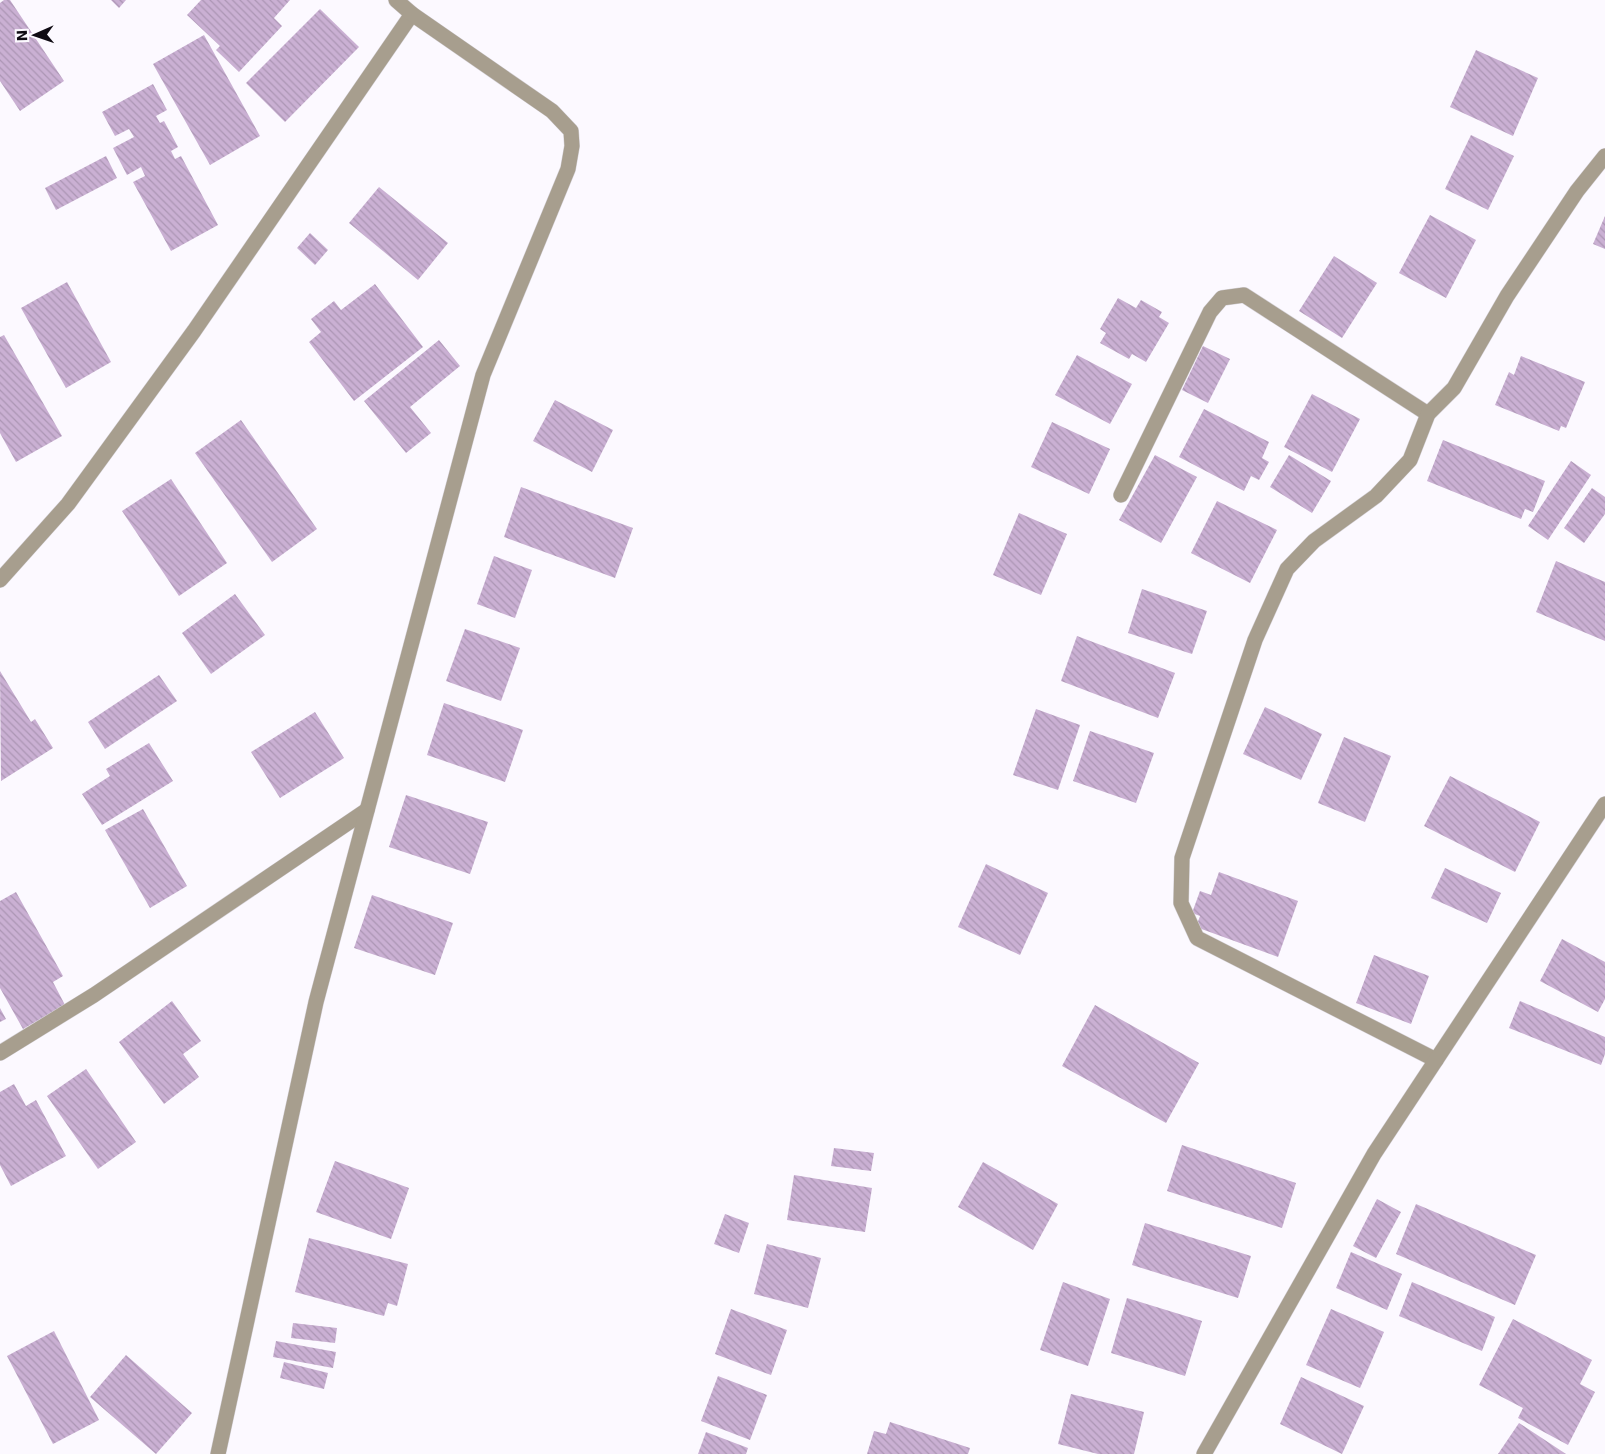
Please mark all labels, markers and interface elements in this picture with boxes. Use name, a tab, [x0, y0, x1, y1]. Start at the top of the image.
north arrow	[10, 10, 60, 60]
text: N	[14, 29, 30, 42]

